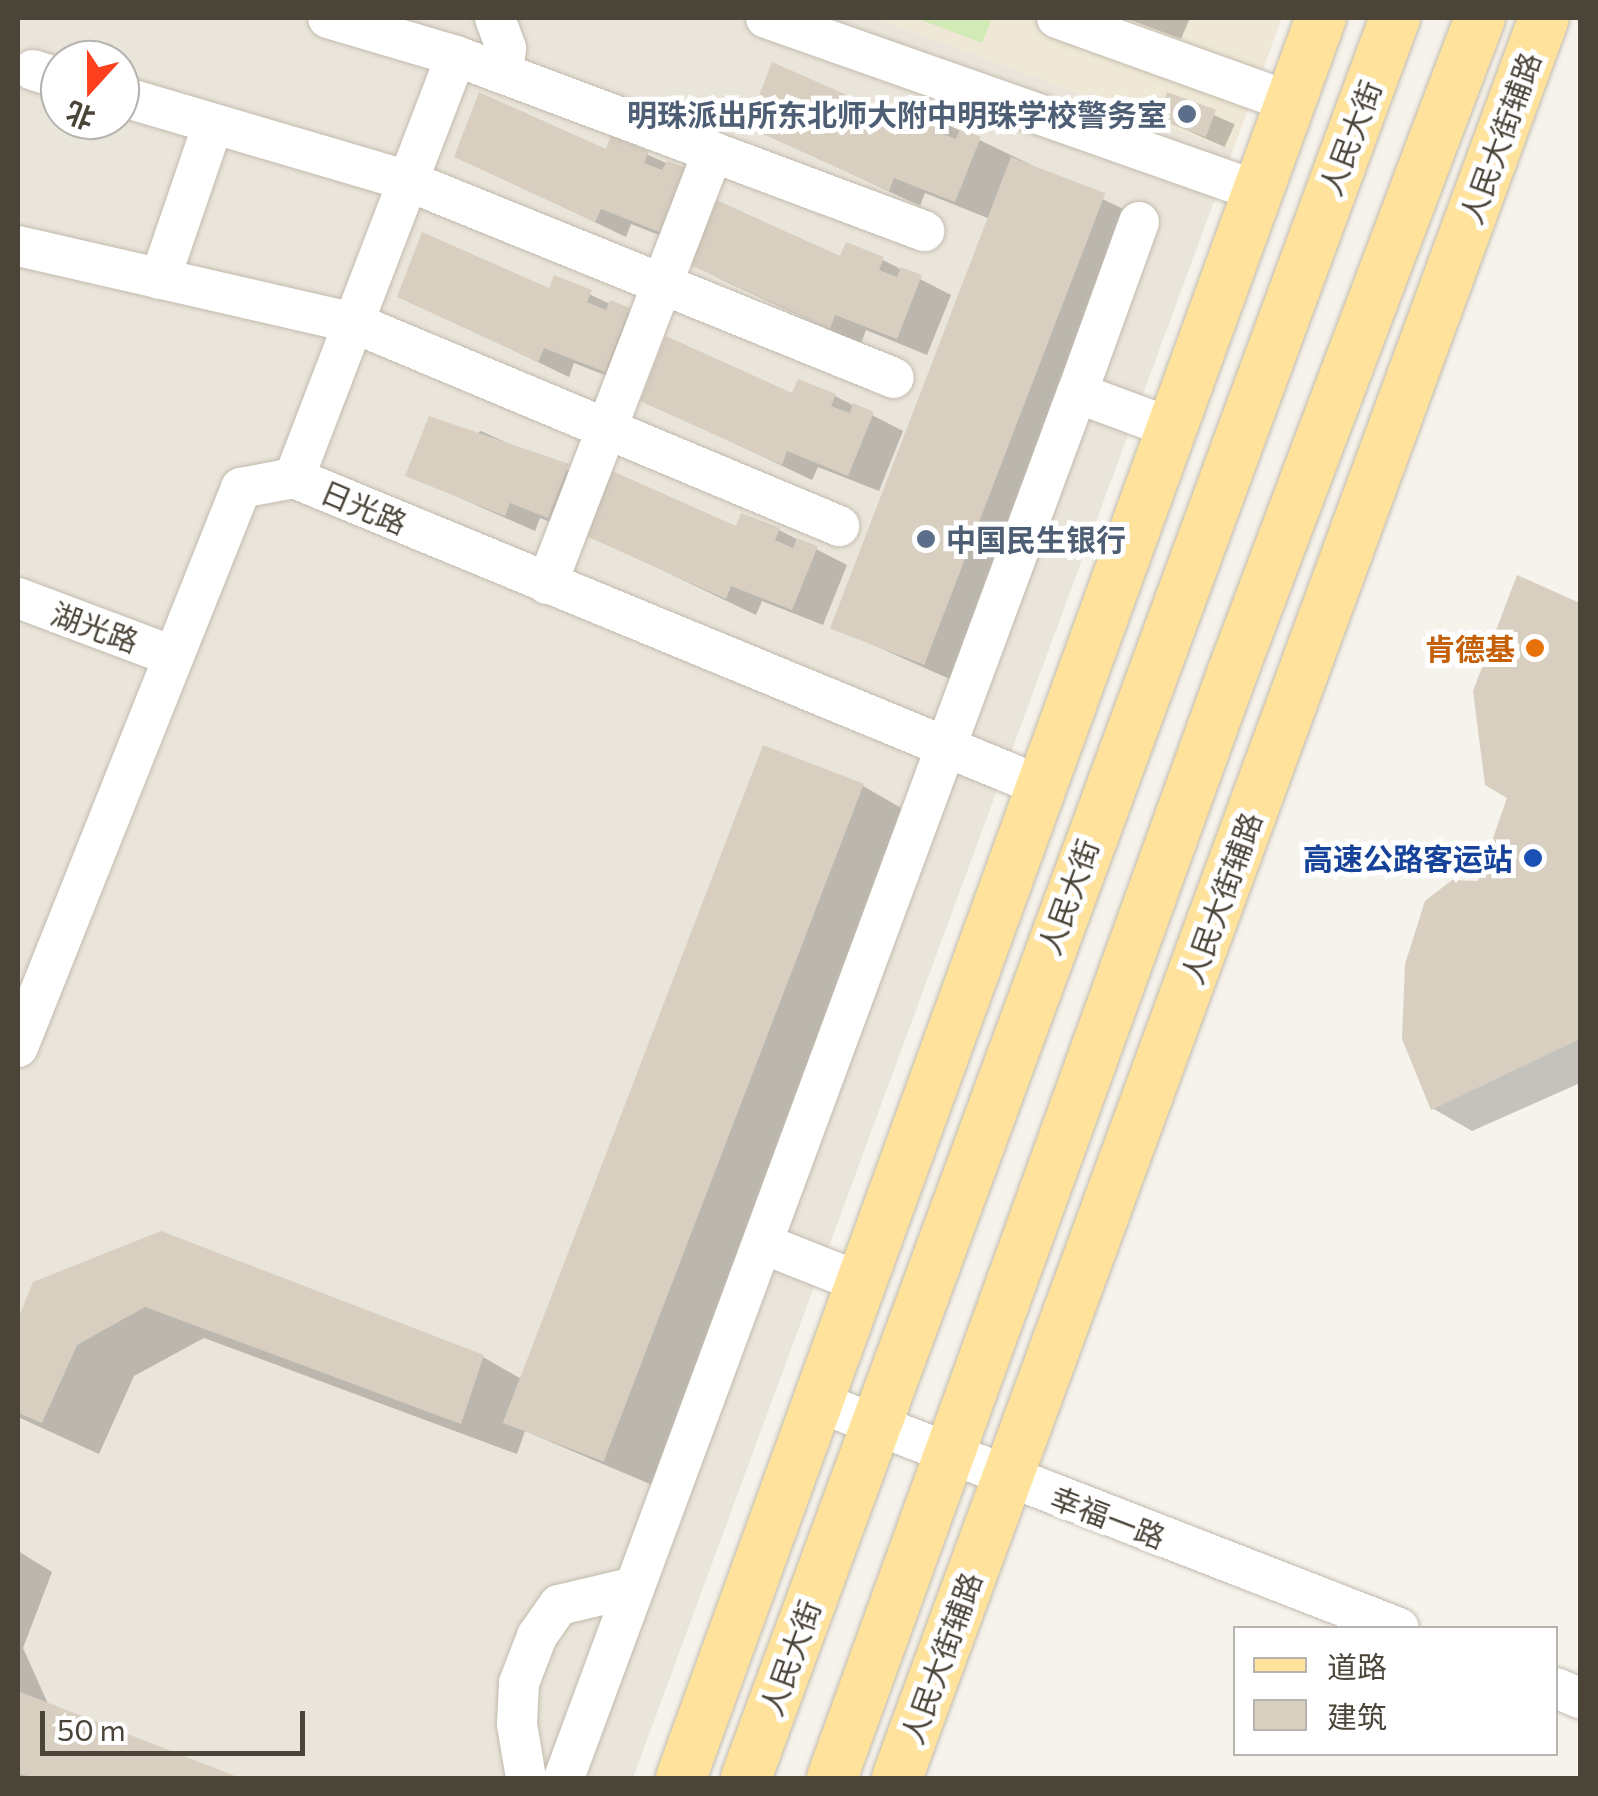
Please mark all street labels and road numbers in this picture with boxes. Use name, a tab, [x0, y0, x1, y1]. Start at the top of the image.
street label: 人民大街辅路	[1452, 47, 1548, 229]
street label: 人民大街	[1312, 76, 1388, 200]
street label: 日光路	[316, 473, 412, 541]
street label: 湖光路	[47, 595, 143, 659]
street label: 人民大街辅路	[1173, 807, 1269, 989]
street label: 人民大街	[1031, 834, 1105, 960]
street label: 幸福一路	[1046, 1479, 1170, 1555]
street label: 人民大街辅路	[893, 1567, 989, 1749]
street label: 人民大街	[753, 1595, 827, 1721]

